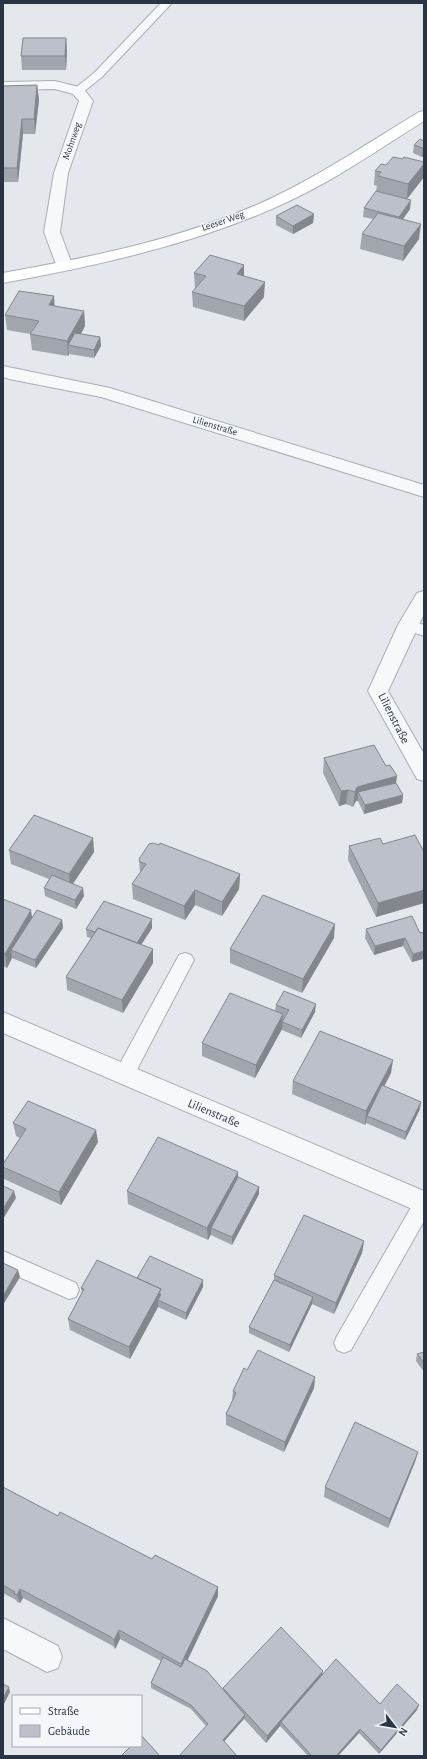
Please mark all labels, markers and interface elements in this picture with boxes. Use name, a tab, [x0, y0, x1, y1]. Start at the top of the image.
street label: Mohnweg	[61, 121, 83, 161]
street label: Leeser Weg	[200, 209, 246, 233]
street label: Lilienstraße	[192, 414, 239, 438]
street label: Lilienstraße	[376, 691, 412, 745]
street label: Lilienstraße	[186, 1097, 242, 1129]
legend	[12, 1695, 142, 1747]
text: Straße	[48, 1705, 79, 1717]
north arrow	[375, 1707, 415, 1747]
text: Gebäude	[48, 1725, 90, 1737]
text: N	[396, 1726, 410, 1738]

